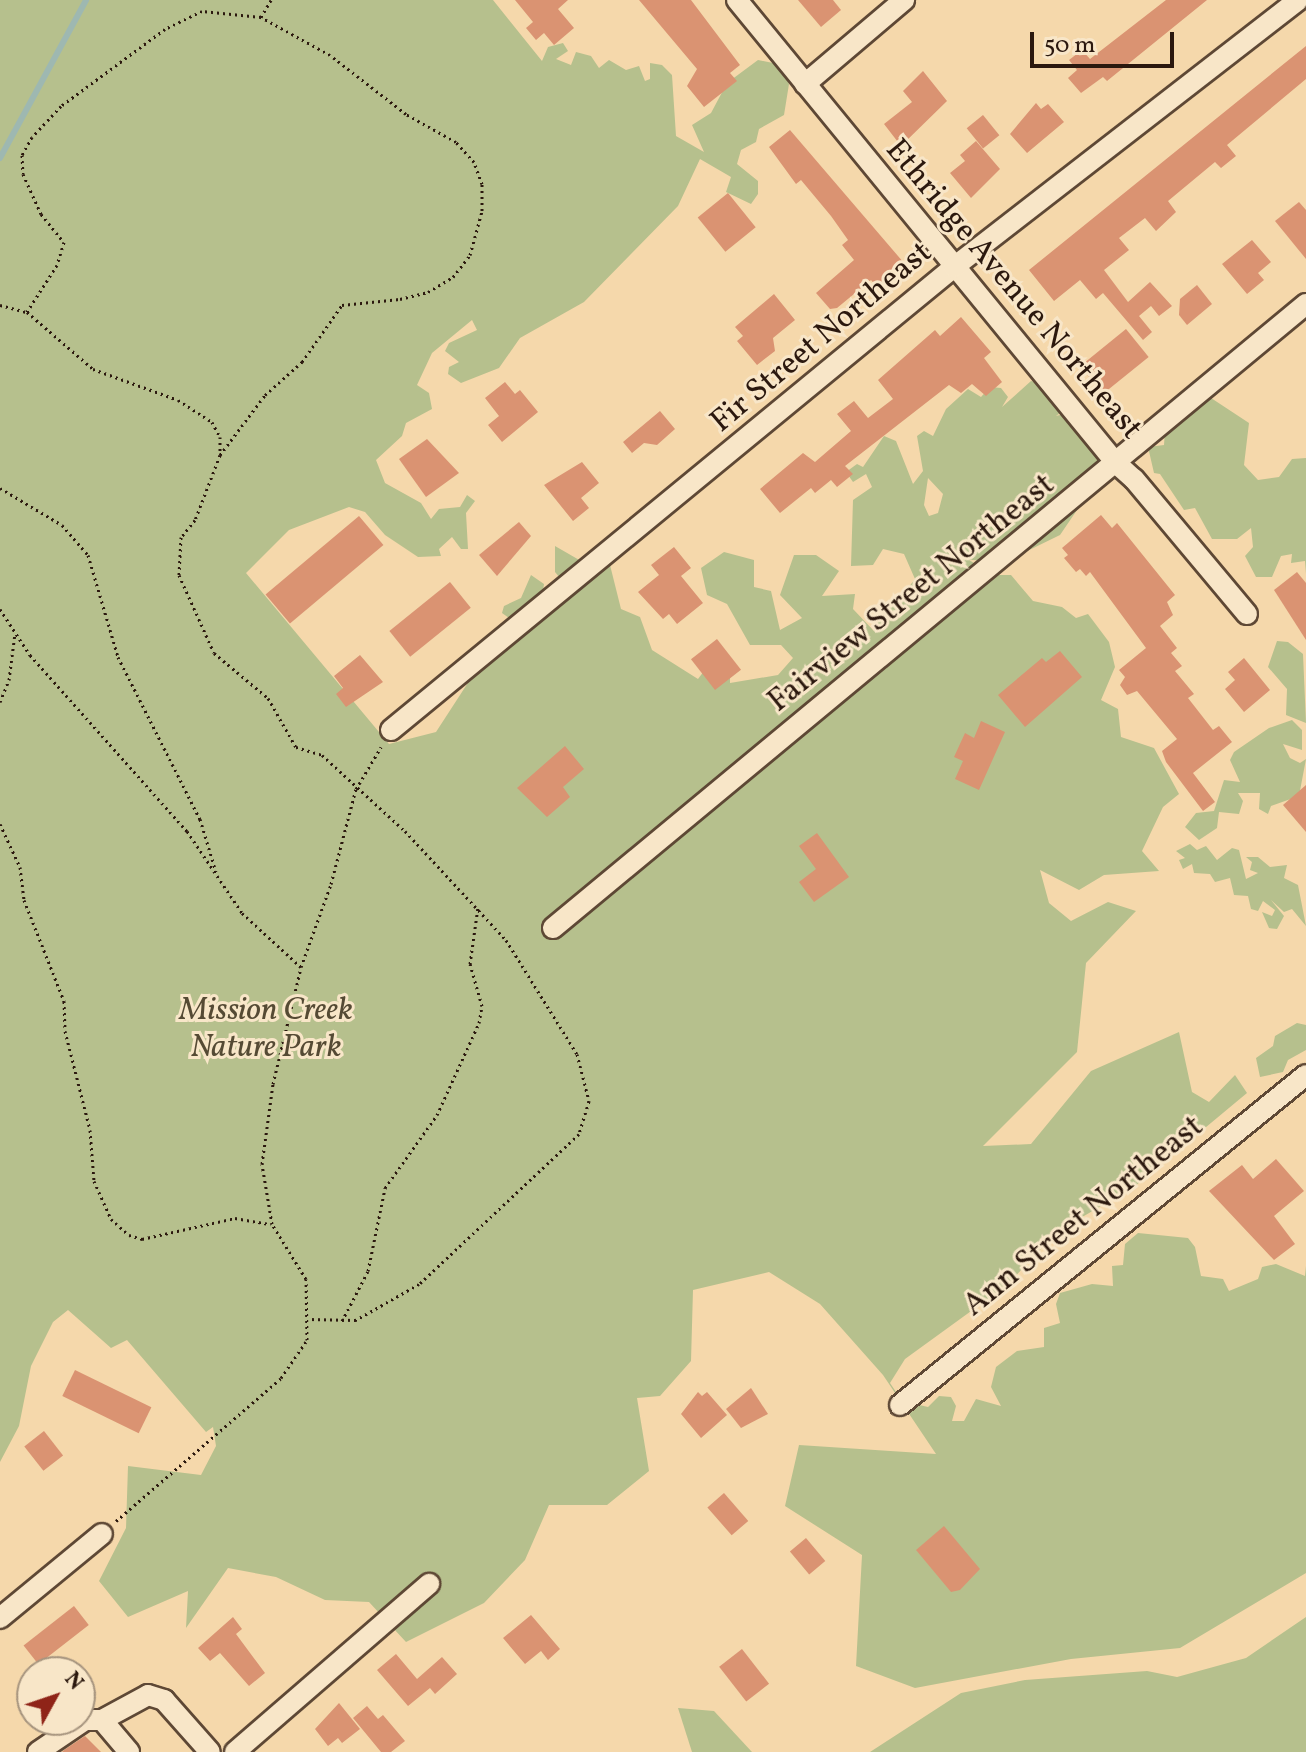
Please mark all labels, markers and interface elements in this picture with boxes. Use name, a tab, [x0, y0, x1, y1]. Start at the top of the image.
scale bar	[1034, 16, 1178, 66]
text: 50 m	[1044, 29, 1096, 63]
street label: Ethridge Avenue Northeast	[876, 132, 1150, 448]
street label: Fir Street Northeast	[703, 234, 941, 442]
street label: Fairview Street Northeast	[761, 466, 1063, 722]
park label: Mission Creek Nature Park	[179, 993, 353, 1068]
street label: Ann Street Northeast	[956, 1108, 1212, 1326]
north arrow	[16, 1656, 96, 1736]
text: N	[56, 1665, 90, 1698]

